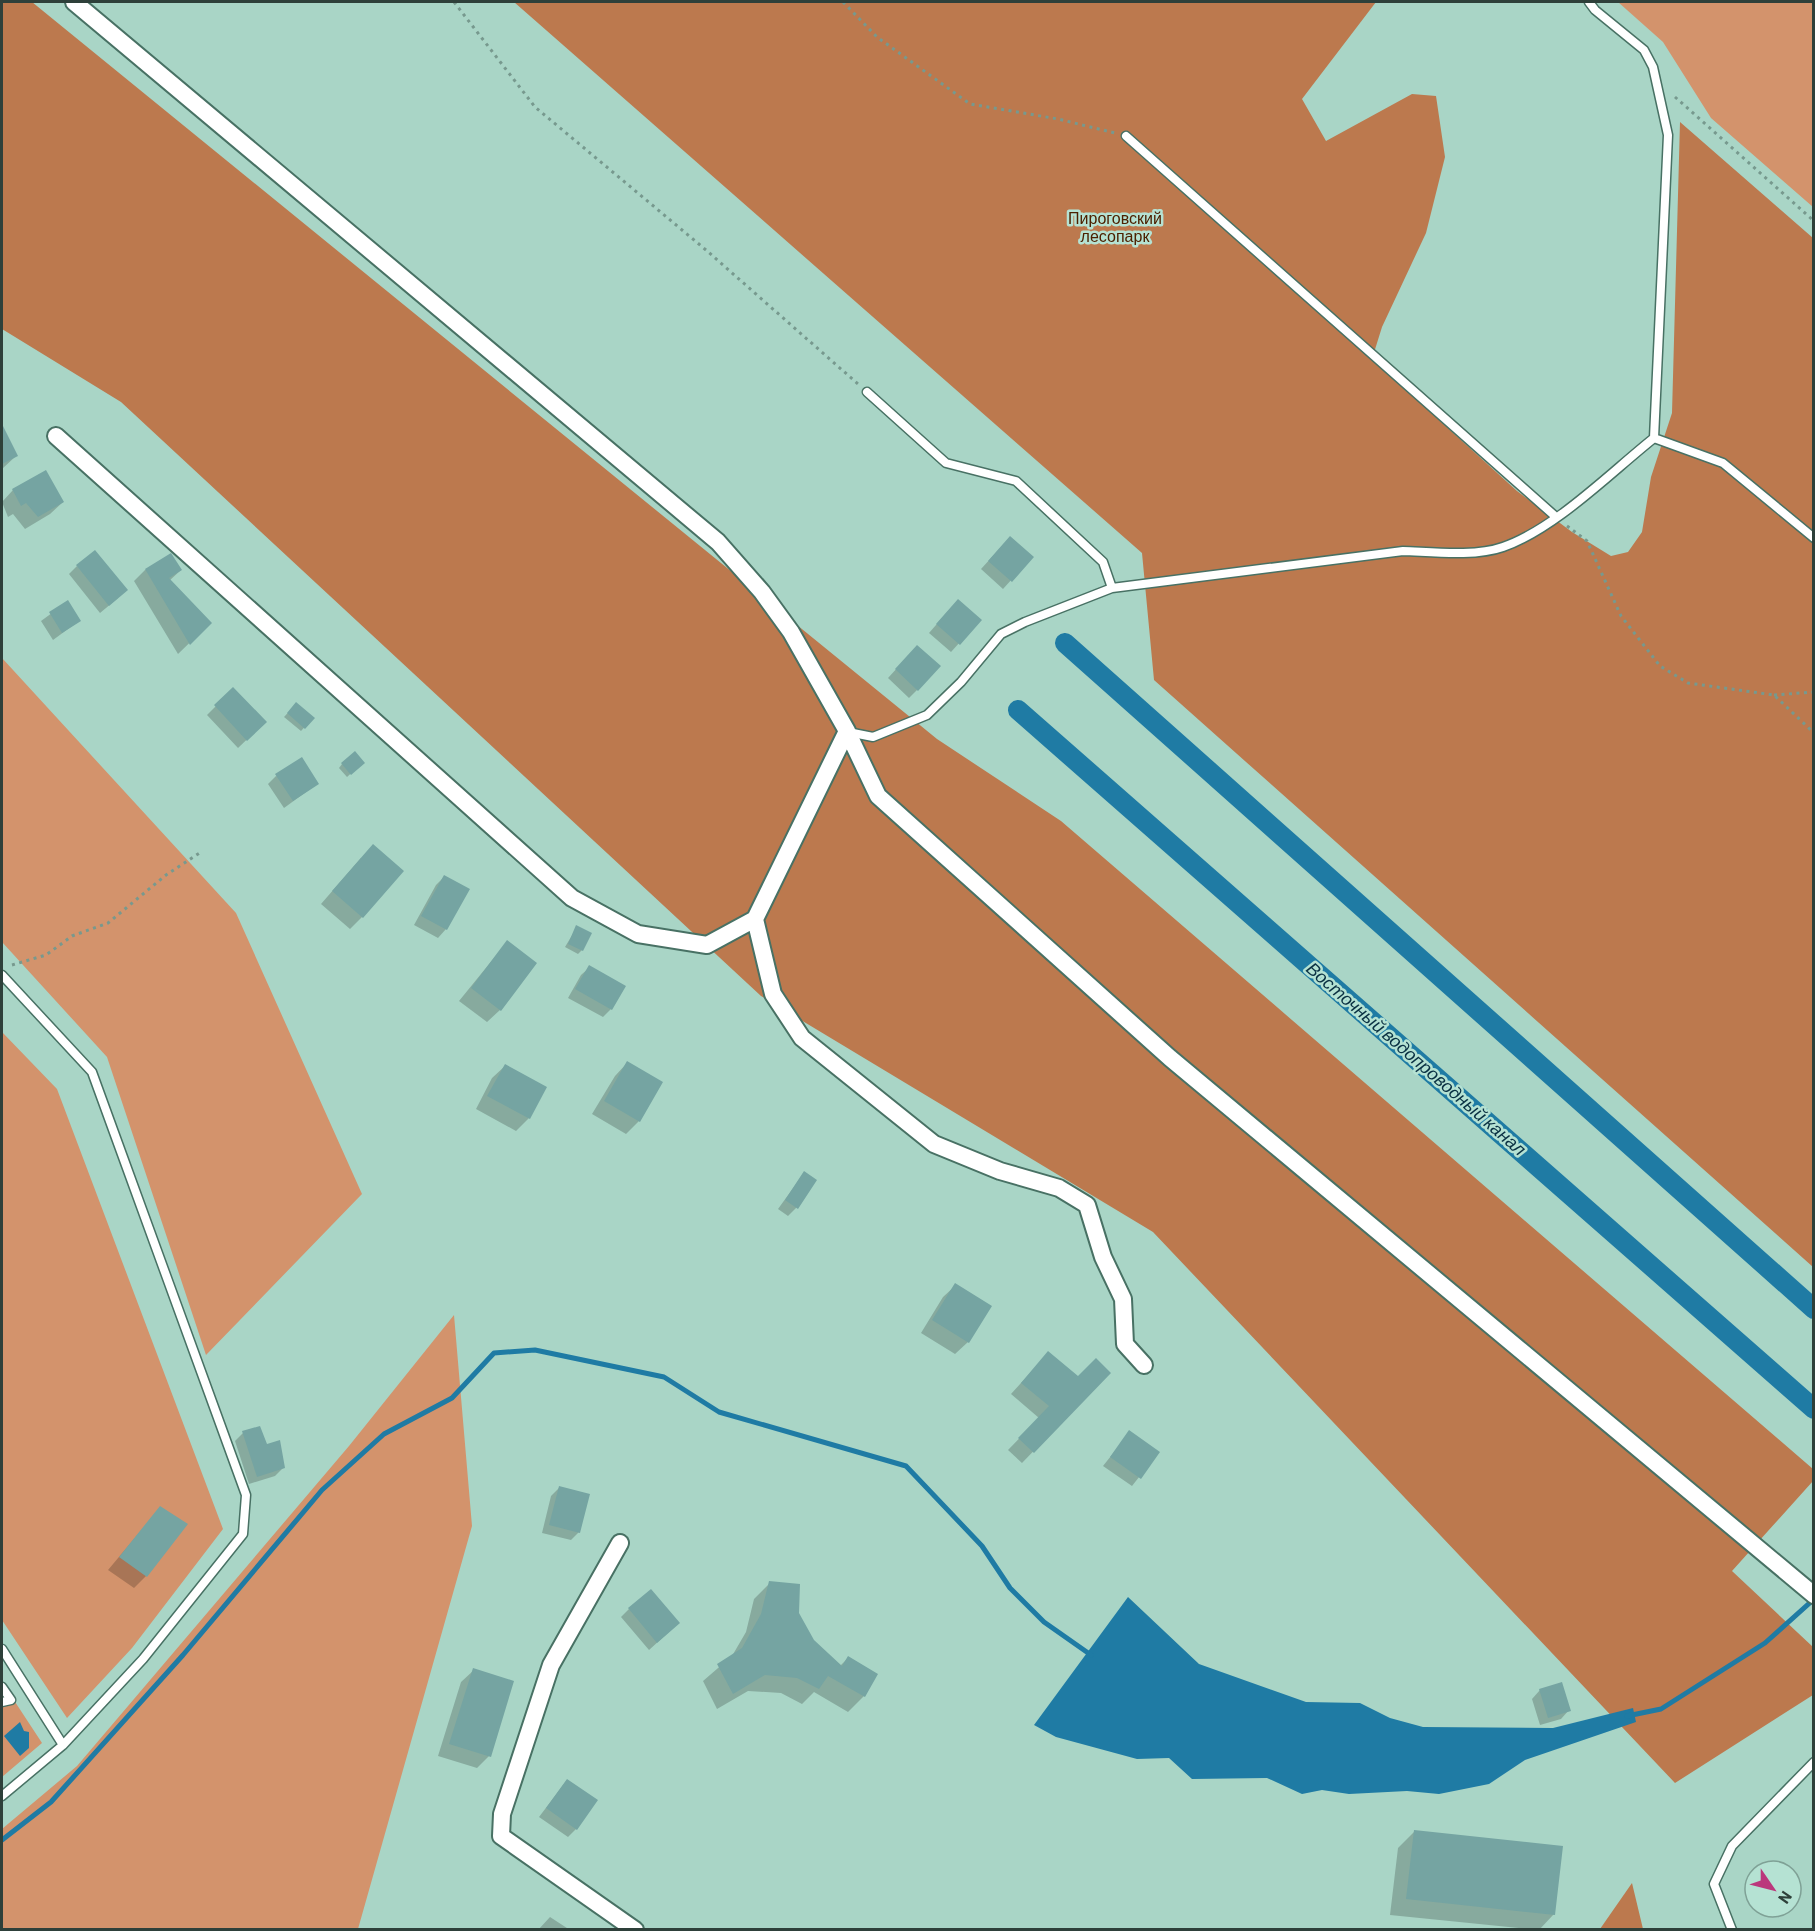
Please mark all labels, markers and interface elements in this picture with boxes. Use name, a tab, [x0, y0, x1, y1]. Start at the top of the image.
park label: Пироговский лесопарк	[1068, 208, 1162, 245]
water label: Восточный водопроводный канал	[1302, 957, 1531, 1160]
north arrow	[1743, 1859, 1803, 1919]
text: N	[1775, 1888, 1797, 1908]

